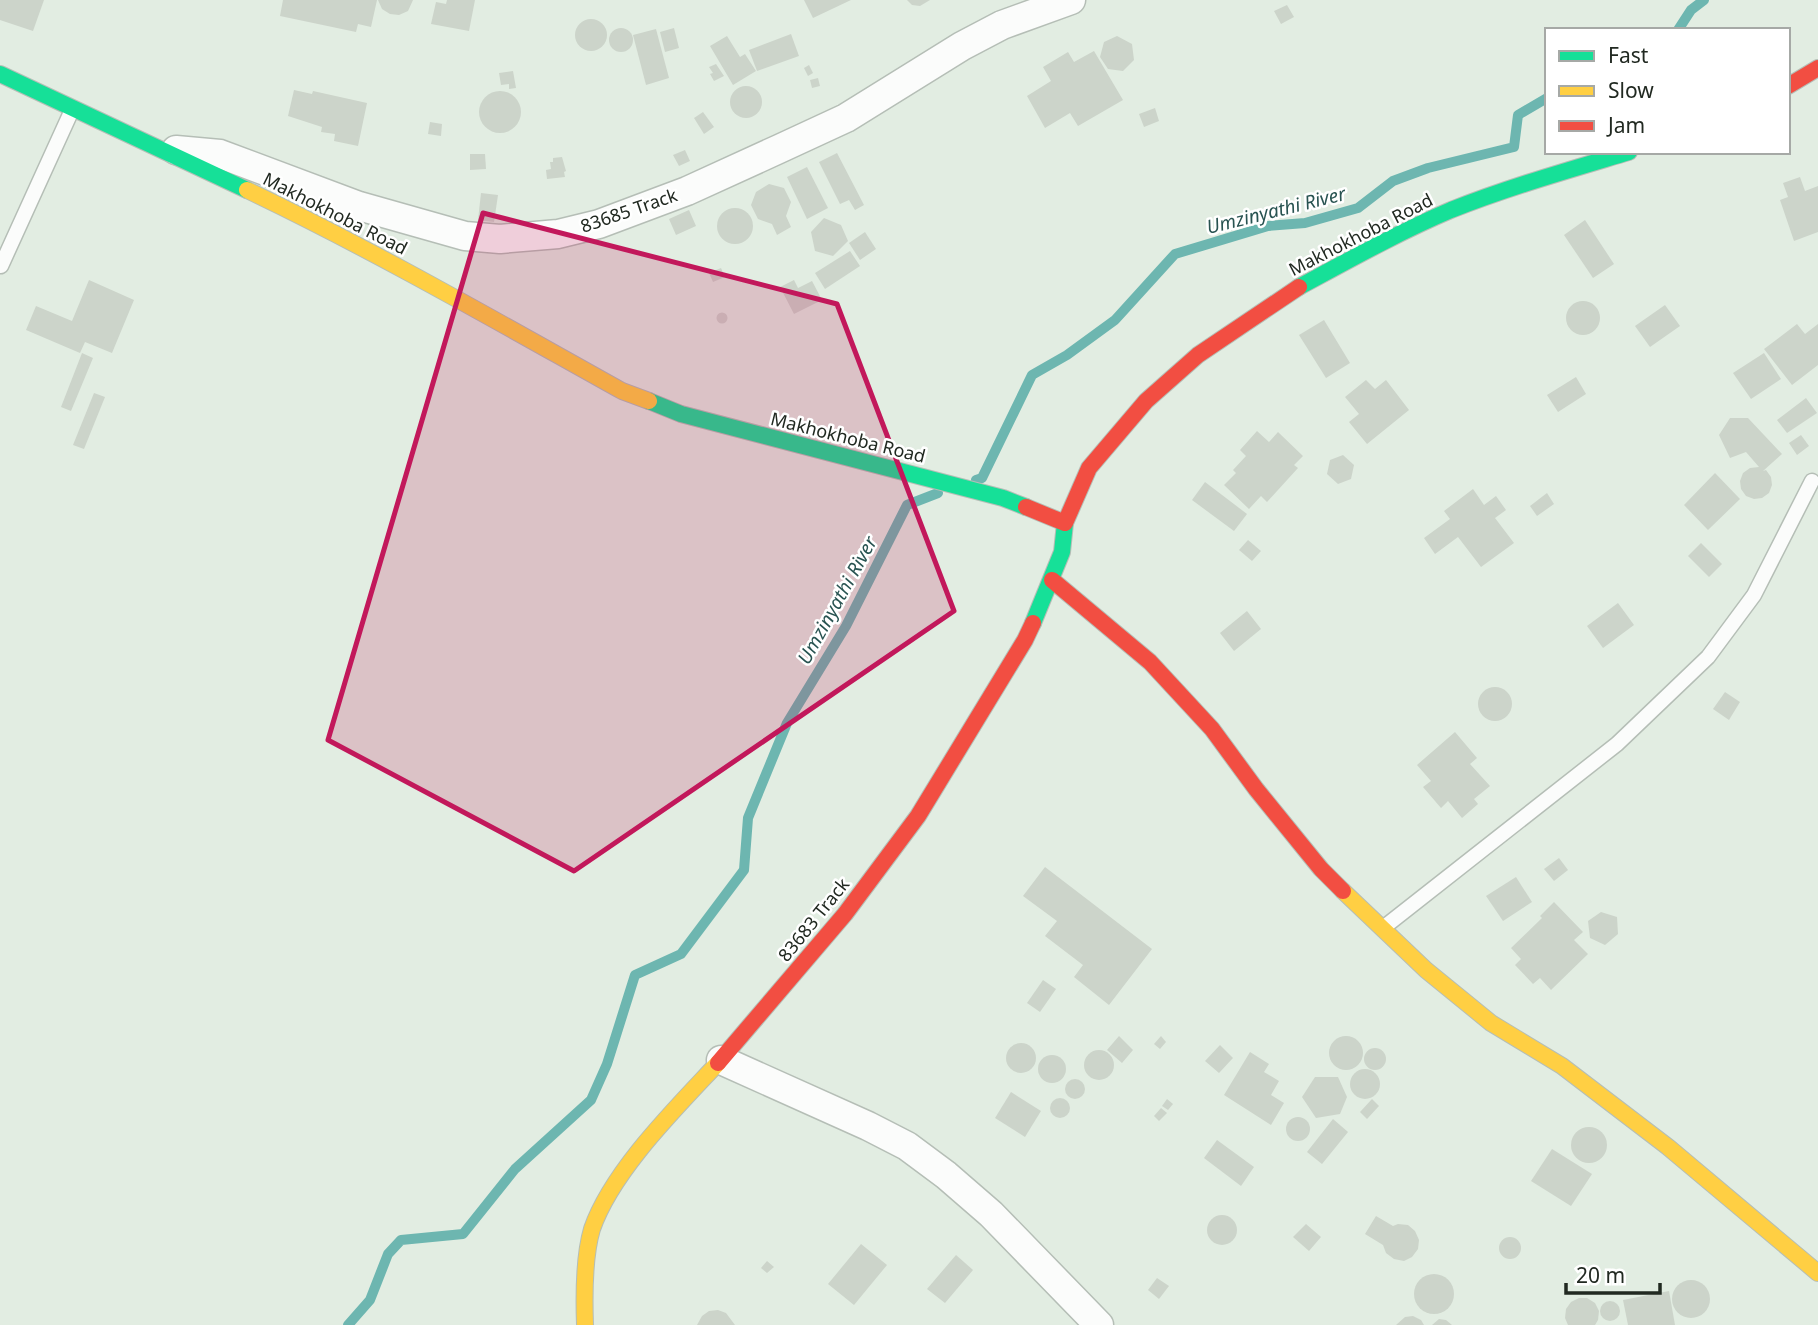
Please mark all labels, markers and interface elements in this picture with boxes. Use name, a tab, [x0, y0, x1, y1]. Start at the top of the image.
legend	[1545, 28, 1790, 154]
text: Fast	[1608, 41, 1649, 69]
text: Slow	[1608, 76, 1654, 104]
text: Jam	[1606, 111, 1645, 139]
street label: Makhokhoba Road	[259, 166, 412, 260]
water label: Umzinyathi River	[1204, 180, 1350, 240]
street label: 83685 Track	[577, 182, 681, 238]
street label: Makhokhoba Road	[1284, 187, 1437, 281]
street label: Makhokhoba Road	[768, 406, 928, 468]
water label: Umzinyathi River	[791, 530, 884, 669]
street label: 83683 Track	[772, 872, 854, 966]
scale bar	[1566, 1252, 1660, 1296]
text: 20 m	[1576, 1261, 1625, 1289]

